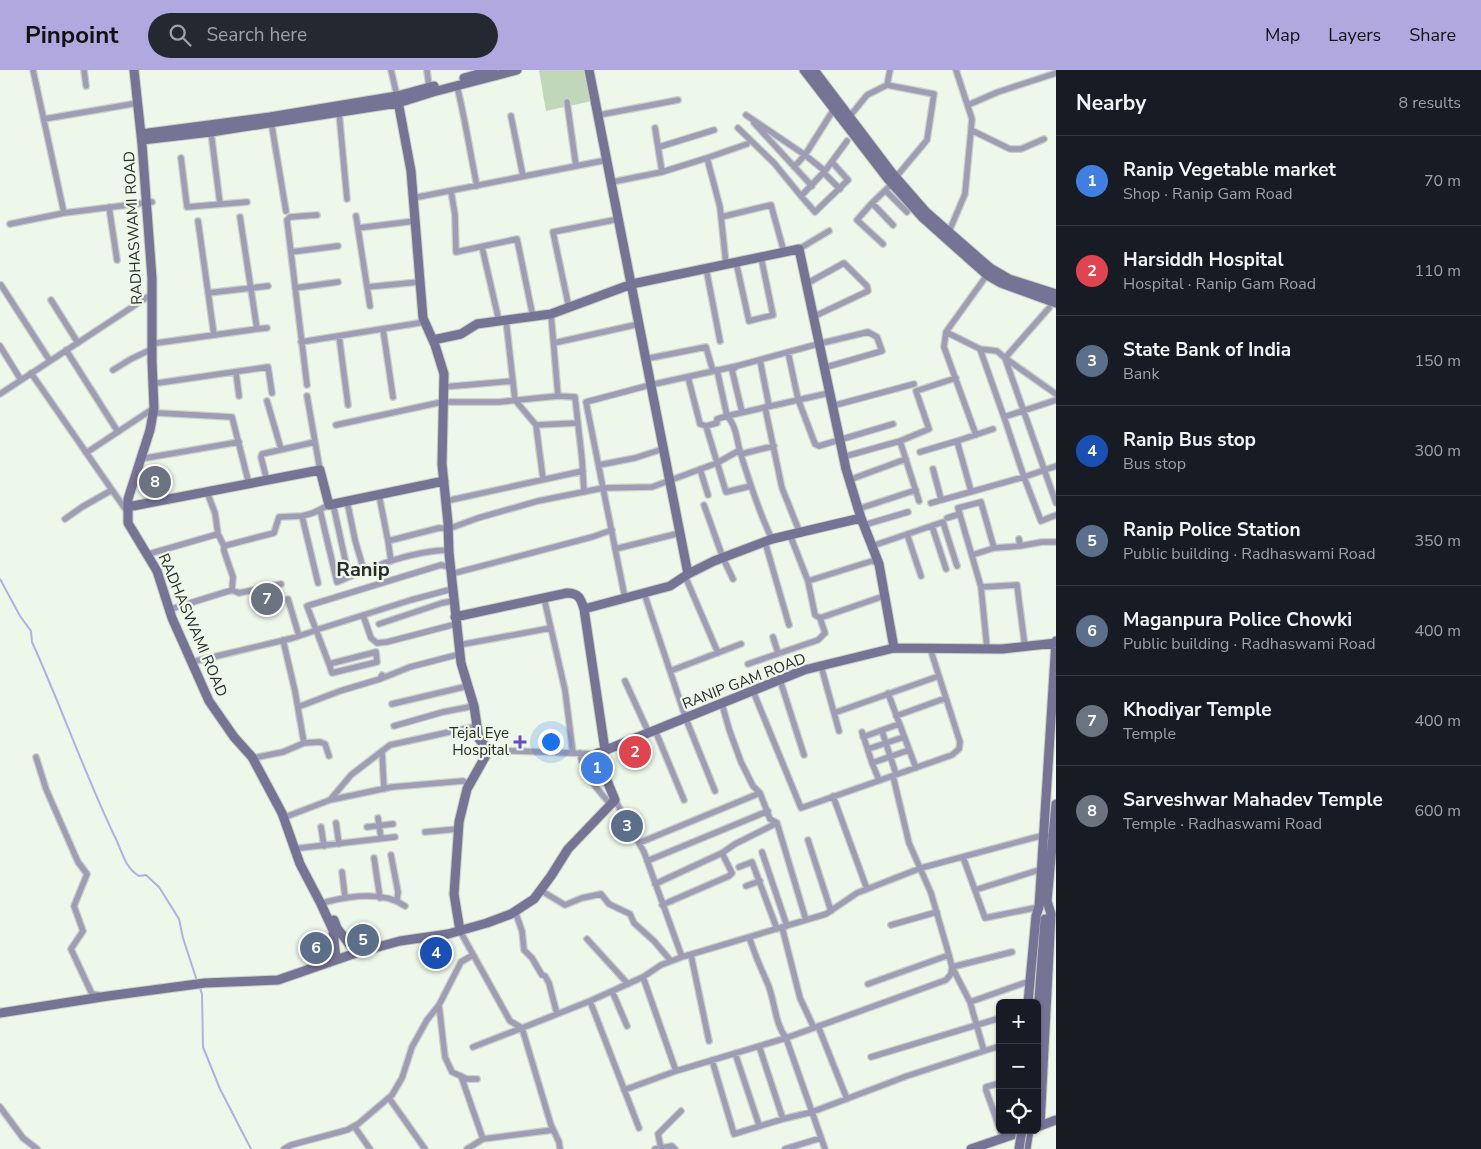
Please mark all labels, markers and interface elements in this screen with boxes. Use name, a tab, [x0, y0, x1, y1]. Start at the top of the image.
search box	[148, 13, 498, 58]
text: Pinpoint	[25, 19, 118, 51]
icon: search	[166, 21, 194, 49]
text: Search here	[206, 22, 307, 48]
text: Map	[1265, 23, 1300, 47]
text: Layers	[1328, 23, 1381, 47]
text: Share	[1409, 23, 1456, 47]
text: Nearby	[1076, 89, 1146, 117]
text: 8 results	[1399, 92, 1461, 114]
street label: RADHASWAMI ROAD	[119, 151, 147, 305]
text: Ranip Vegetable market	[1123, 157, 1336, 183]
text: 1	[1087, 170, 1097, 192]
text: 70 m	[1424, 170, 1461, 192]
text: Shop · Ranip Gam Road	[1123, 183, 1293, 205]
text: Harsiddh Hospital	[1123, 247, 1284, 273]
text: 2	[1087, 260, 1097, 282]
text: 110 m	[1414, 260, 1461, 282]
text: Hospital · Ranip Gam Road	[1123, 273, 1316, 295]
text: State Bank of India	[1123, 337, 1291, 363]
text: 3	[1087, 350, 1097, 372]
text: 150 m	[1414, 350, 1461, 372]
text: Bank	[1123, 363, 1159, 385]
text: Ranip Bus stop	[1123, 427, 1256, 453]
text: 4	[1087, 440, 1097, 462]
text: 300 m	[1414, 440, 1461, 462]
text: Bus stop	[1123, 453, 1186, 475]
pin: 8	[139, 463, 171, 501]
text: Ranip Police Station	[1123, 517, 1301, 543]
text: 5	[1087, 530, 1097, 552]
text: 350 m	[1414, 530, 1461, 552]
text: Public building · Radhaswami Road	[1123, 543, 1375, 565]
street label: RADHASWAMI ROAD	[154, 550, 232, 700]
district label: Ranip	[336, 556, 390, 583]
pin: 7	[251, 580, 283, 618]
text: Maganpura Police Chowki	[1123, 607, 1352, 633]
text: 6	[1087, 620, 1097, 642]
text: 400 m	[1414, 620, 1461, 642]
text: Public building · Radhaswami Road	[1123, 633, 1375, 655]
street label: RANIP GAM ROAD	[679, 648, 809, 714]
text: Khodiyar Temple	[1123, 697, 1272, 723]
text: 7	[1087, 710, 1097, 732]
text: 400 m	[1414, 710, 1461, 732]
place label: Tejal Eye Hospital	[449, 723, 510, 760]
text: Temple	[1123, 723, 1176, 745]
your location	[538, 729, 564, 755]
pin: 2	[619, 733, 651, 771]
marker: Tejal Eye Hospital	[513, 735, 527, 749]
pin: 1	[581, 749, 613, 787]
text: Sarveshwar Mahadev Temple	[1123, 787, 1383, 813]
text: 8	[1087, 800, 1097, 822]
text: 600 m	[1414, 800, 1461, 822]
pin: 3	[611, 807, 643, 845]
text: Temple · Radhaswami Road	[1123, 813, 1322, 835]
pin: 5	[347, 921, 379, 959]
pin: 6	[300, 929, 332, 967]
pin: 4	[420, 934, 452, 972]
map controls	[996, 999, 1041, 1134]
button: +	[996, 999, 1041, 1044]
button: −	[996, 1044, 1041, 1089]
button: locate	[996, 1089, 1041, 1134]

